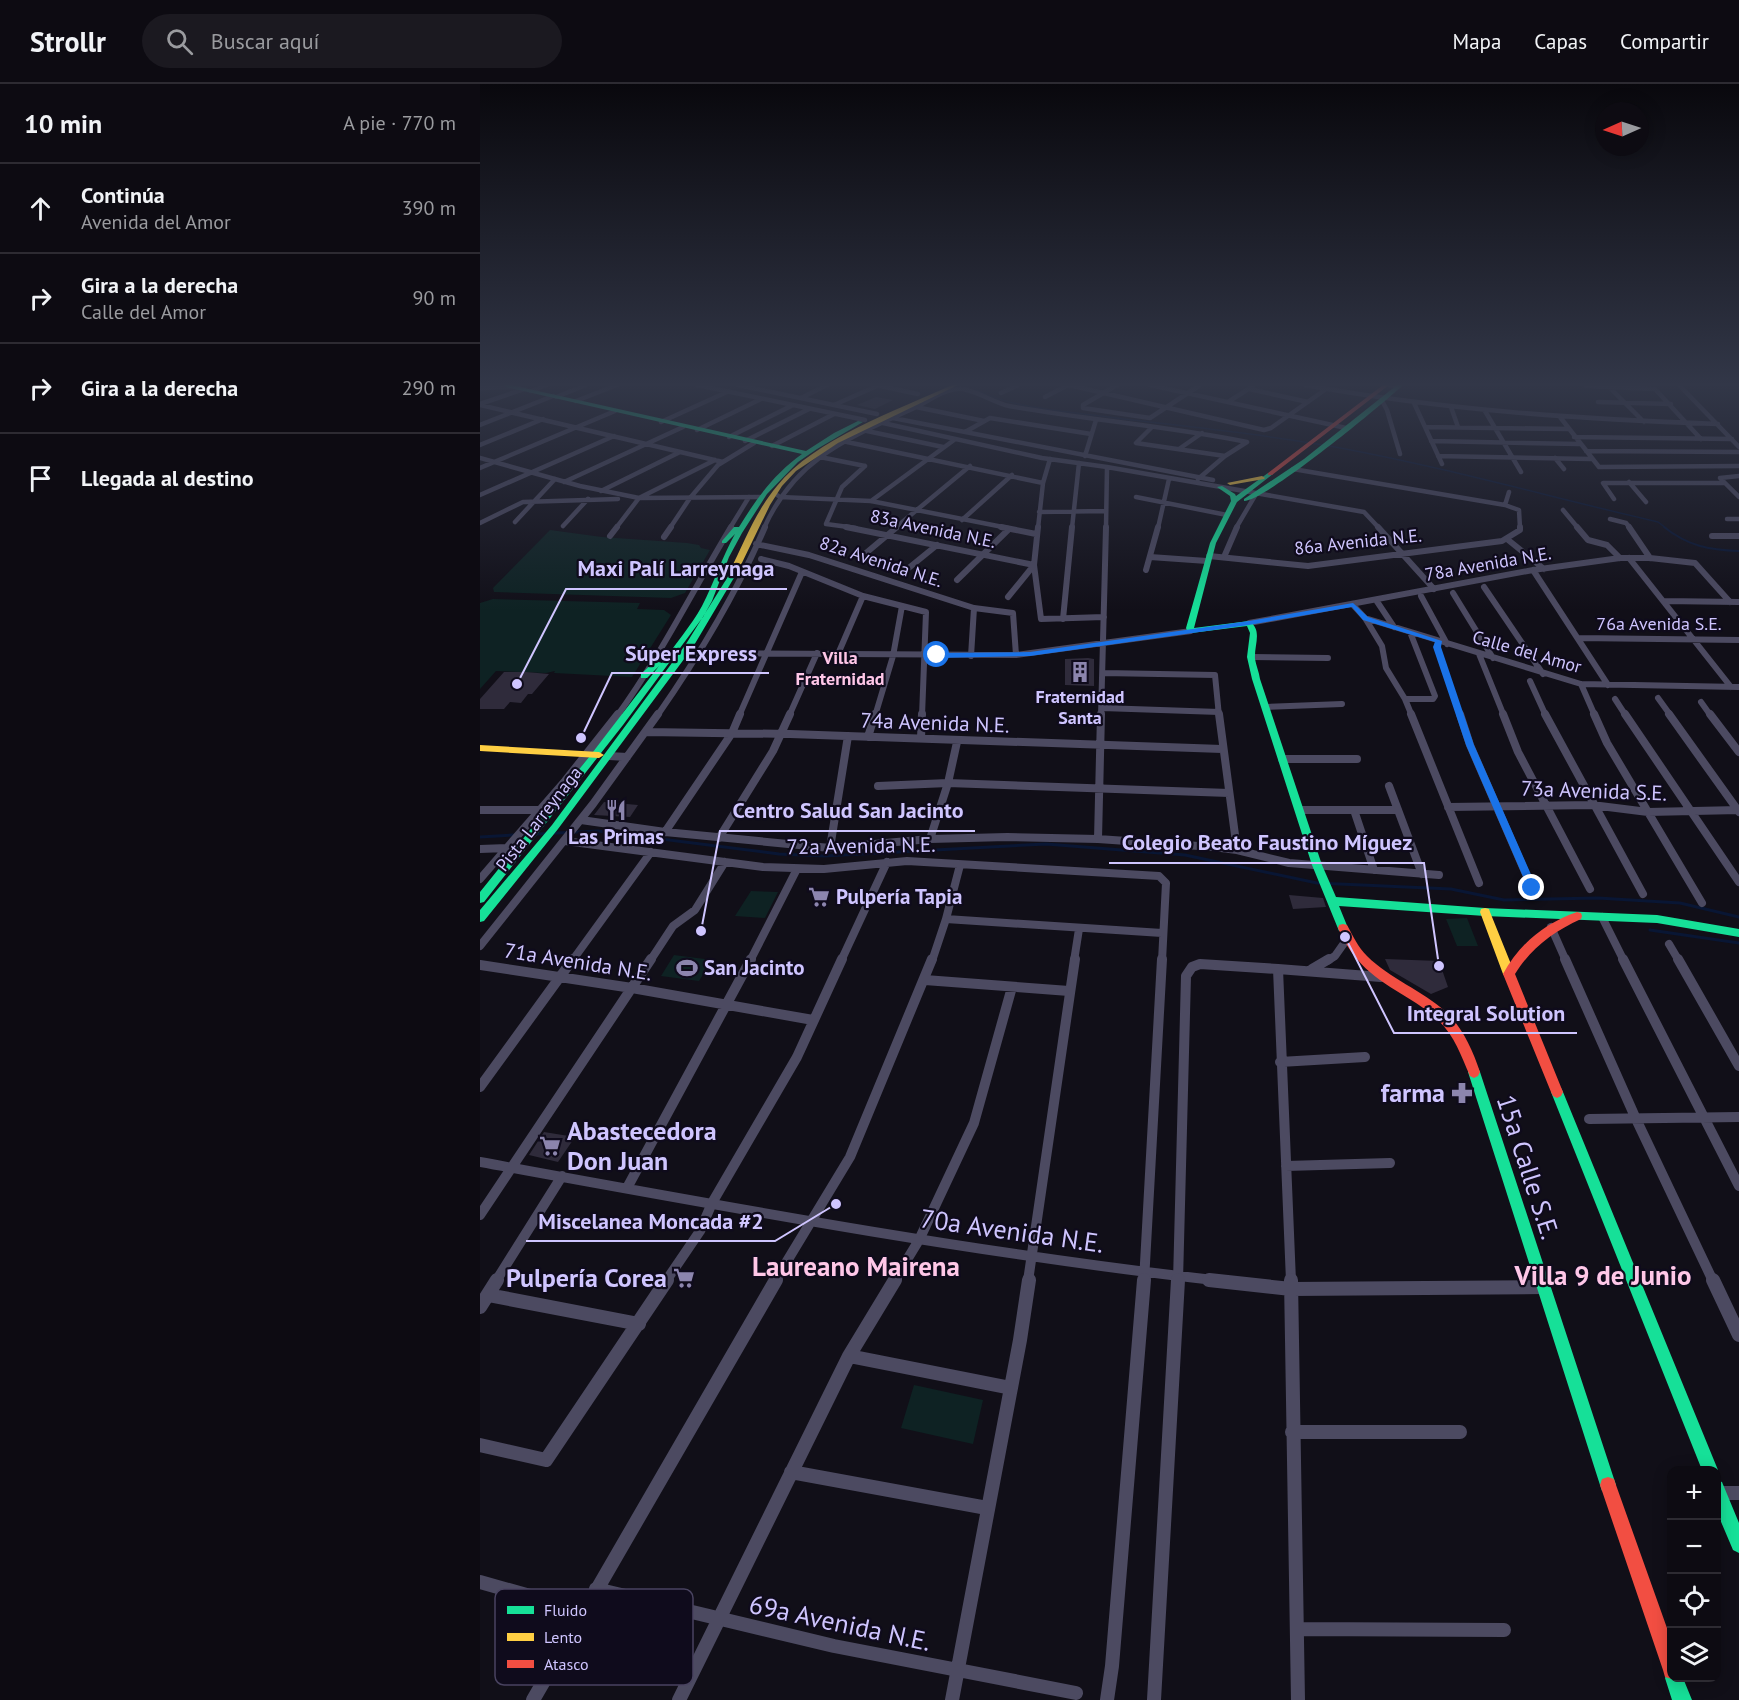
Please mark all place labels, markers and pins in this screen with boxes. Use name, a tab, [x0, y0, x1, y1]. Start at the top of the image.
callout: Maxi Palí Larreynaga	[566, 549, 787, 589]
callout: Súper Express	[612, 633, 769, 673]
building icon: Fraternidad Santa	[1068, 660, 1092, 684]
place label: Fraternidad Santa	[1035, 685, 1125, 729]
callout: Centro Salud San Jacinto	[720, 791, 975, 831]
restaurant icon: Las Primas	[604, 798, 628, 822]
place label: Las Primas	[568, 823, 664, 850]
callout: Colegio Beato Faustino Míguez	[1109, 823, 1424, 863]
place label: Pulpería Tapia	[836, 883, 962, 910]
supermarket icon: Pulpería Tapia	[807, 885, 831, 909]
place label: San Jacinto	[704, 954, 804, 981]
sports icon: San Jacinto	[675, 956, 699, 980]
callout: Integral Solution	[1394, 993, 1577, 1033]
place label: farma	[1381, 1076, 1445, 1109]
pharmacy icon: farma	[1450, 1081, 1474, 1105]
place label: Abastecedora Don Juan	[567, 1114, 717, 1177]
supermarket icon: Abastecedora Don Juan	[538, 1134, 562, 1158]
callout: Miscelanea Moncada #2	[526, 1201, 775, 1241]
place label: Pulpería Corea	[506, 1261, 667, 1294]
supermarket icon: Pulpería Corea	[672, 1266, 696, 1290]

